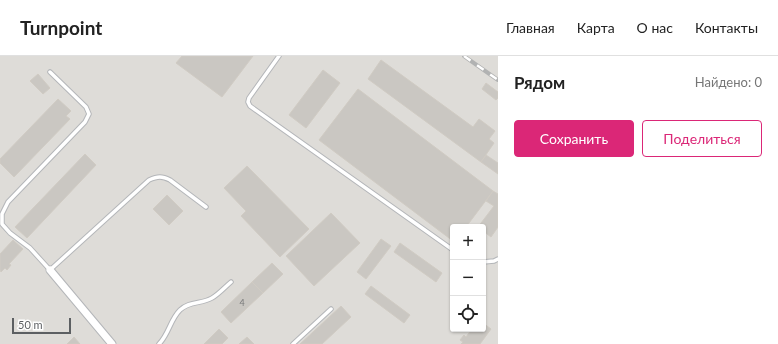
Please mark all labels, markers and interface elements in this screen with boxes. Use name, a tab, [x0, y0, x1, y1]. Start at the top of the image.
text: Turnpoint	[20, 16, 102, 39]
text: Главная	[506, 19, 555, 36]
text: Карта	[577, 19, 615, 36]
text: О нас	[637, 19, 673, 36]
text: Контакты	[695, 19, 758, 36]
text: Рядом	[514, 72, 565, 93]
text: Найдено: 0	[695, 74, 762, 90]
button: Сохранить	[514, 120, 634, 157]
button: Поделиться	[642, 120, 762, 157]
map controls	[450, 224, 486, 332]
button: +	[450, 224, 486, 260]
button: −	[450, 260, 486, 296]
button: locate	[450, 296, 486, 332]
house number: 4	[239, 297, 245, 308]
scale bar	[12, 316, 71, 335]
text: 50 m	[18, 318, 43, 331]

